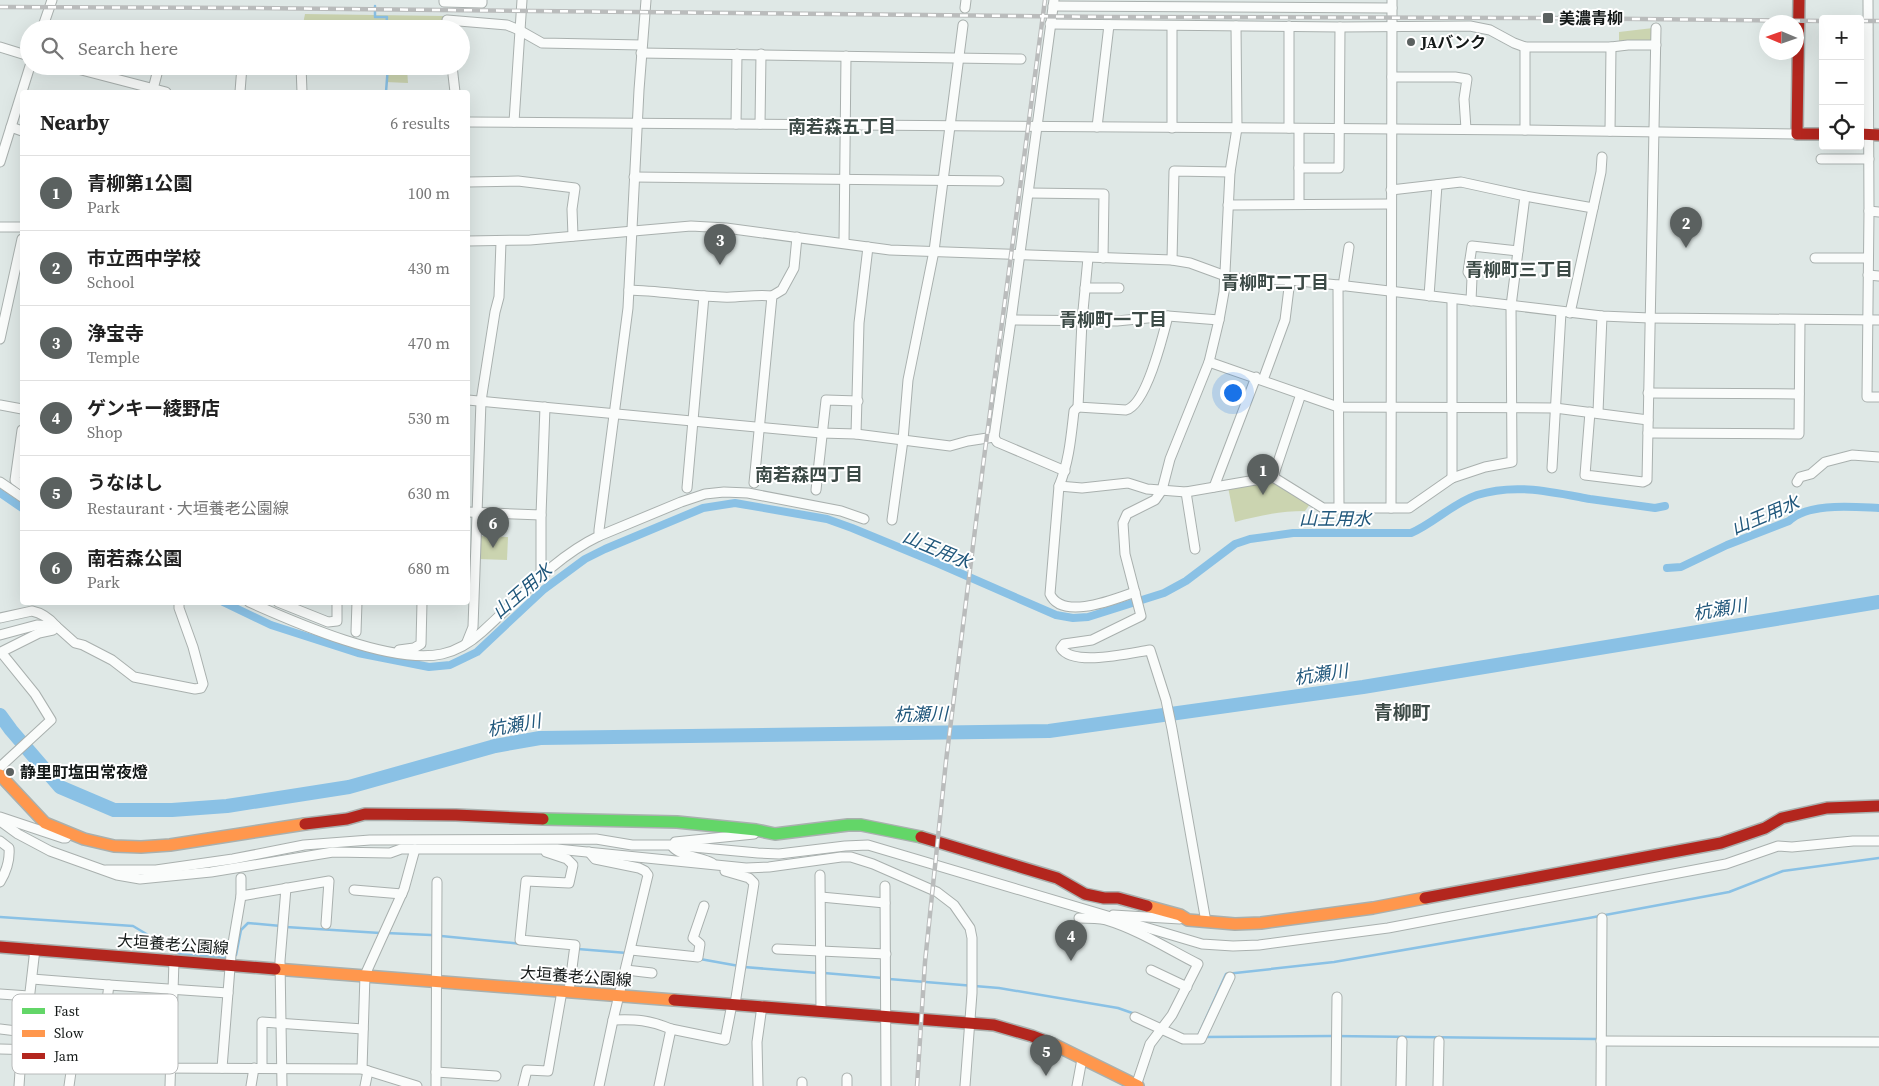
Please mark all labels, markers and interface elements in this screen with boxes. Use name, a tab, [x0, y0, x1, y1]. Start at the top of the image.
place label: 美濃青柳	[1559, 7, 1623, 29]
marker: 美濃青柳	[1541, 11, 1555, 25]
north arrow	[1759, 15, 1804, 60]
map controls	[1819, 15, 1864, 150]
button: +	[1819, 15, 1864, 60]
search box	[20, 20, 470, 75]
place label: JAバンク	[1420, 31, 1486, 53]
icon: search	[38, 34, 66, 62]
text: Search here	[78, 35, 178, 61]
marker: JAバンク	[1405, 36, 1417, 48]
button: −	[1819, 60, 1864, 105]
button: locate	[1819, 105, 1864, 150]
text: Nearby	[40, 108, 110, 137]
text: 6 results	[390, 112, 450, 134]
district label: 南若森五丁目	[788, 114, 896, 139]
text: 青柳第1公園	[87, 170, 192, 196]
text: 1	[52, 182, 60, 204]
text: 100 m	[408, 182, 450, 204]
text: Park	[87, 196, 120, 218]
pin: 2	[1670, 207, 1702, 248]
pin: 3	[704, 224, 736, 265]
text: 市立西中学校	[87, 245, 201, 271]
text: 2	[52, 257, 60, 279]
text: 430 m	[408, 257, 450, 279]
district label: 青柳町三丁目	[1465, 257, 1573, 282]
district label: 青柳町二丁目	[1221, 270, 1329, 295]
text: School	[87, 271, 135, 293]
district label: 青柳町一丁目	[1059, 307, 1167, 332]
text: 浄宝寺	[87, 320, 144, 346]
text: 3	[52, 332, 60, 354]
text: 470 m	[408, 332, 450, 354]
text: Temple	[87, 346, 140, 368]
your location	[1220, 380, 1246, 406]
text: ゲンキー綾野店	[87, 395, 220, 421]
text: 4	[52, 407, 60, 429]
text: 530 m	[408, 407, 450, 429]
text: Shop	[87, 421, 123, 443]
pin: 1	[1247, 454, 1279, 495]
district label: 南若森四丁目	[755, 462, 863, 487]
text: うなはし	[87, 469, 163, 495]
text: 5	[52, 482, 60, 504]
text: 630 m	[408, 482, 450, 504]
water label: 山王用水	[1727, 489, 1805, 541]
text: Restaurant · 大垣養老公園線	[87, 497, 289, 519]
water label: 山王用水	[1299, 506, 1373, 531]
pin: 6	[477, 507, 509, 548]
water label: 山王用水	[899, 523, 977, 575]
text: 南若森公園	[87, 545, 182, 571]
text: 6	[52, 557, 60, 579]
text: 680 m	[408, 557, 450, 579]
water label: 山王用水	[487, 557, 559, 624]
text: Park	[87, 571, 120, 593]
water label: 杭瀬川	[1691, 592, 1751, 626]
water label: 杭瀬川	[1293, 658, 1351, 690]
district label: 青柳町	[1373, 699, 1431, 725]
water label: 杭瀬川	[894, 701, 950, 727]
water label: 杭瀬川	[485, 708, 545, 742]
place label: 静里町塩田常夜燈	[20, 761, 148, 783]
marker: 静里町塩田常夜燈	[4, 766, 16, 778]
pin: 4	[1055, 920, 1087, 961]
street label: 大垣養老公園線	[116, 929, 230, 959]
street label: 大垣養老公園線	[519, 961, 633, 991]
legend	[12, 994, 178, 1074]
text: Fast	[54, 1001, 80, 1021]
text: Slow	[54, 1023, 84, 1043]
pin: 5	[1030, 1035, 1062, 1076]
text: Jam	[53, 1046, 79, 1066]

